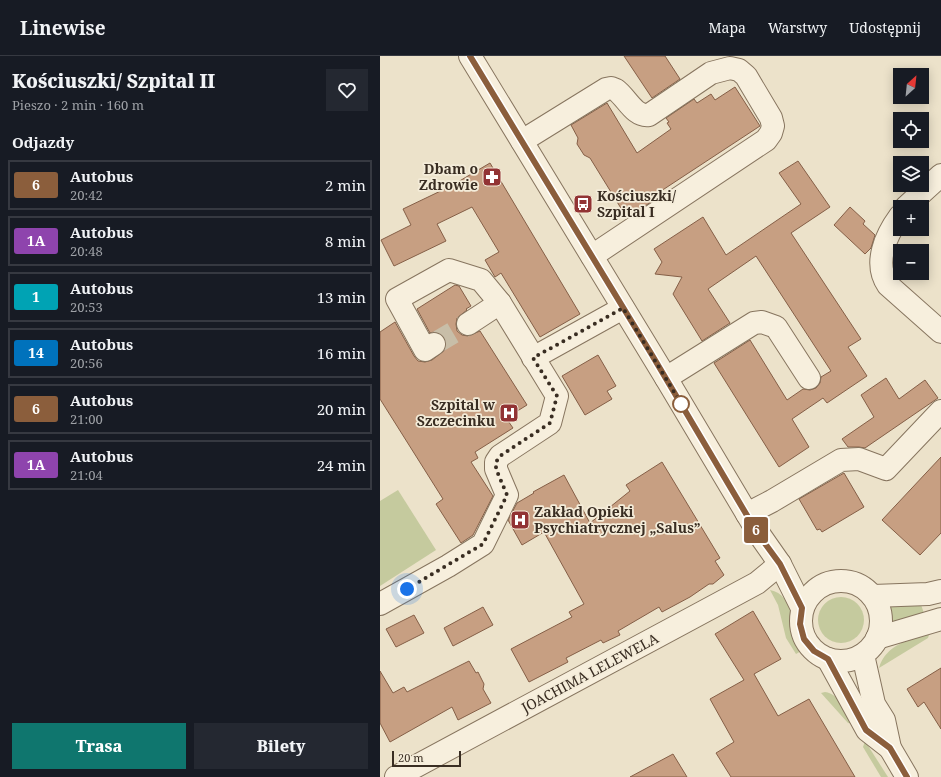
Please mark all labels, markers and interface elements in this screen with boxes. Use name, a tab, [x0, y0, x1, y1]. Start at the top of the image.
text: Linewise	[20, 15, 106, 41]
text: Mapa	[708, 18, 746, 37]
text: Warstwy	[768, 18, 827, 37]
text: Udostępnij	[849, 18, 921, 37]
text: Kościuszki/ Szpital II	[12, 68, 215, 94]
north arrow	[893, 68, 929, 104]
map controls	[893, 68, 929, 280]
button: heart	[326, 69, 368, 111]
text: Pieszo · 2 min · 160 m	[12, 96, 144, 114]
button: locate	[893, 112, 929, 148]
text: Odjazdy	[12, 132, 74, 152]
button: layers	[893, 156, 929, 192]
place label: Dbam o Zdrowie	[419, 159, 478, 194]
text: Autobus	[70, 166, 133, 186]
pharmacy icon: Dbam o Zdrowie	[481, 166, 503, 188]
text: 6	[32, 175, 40, 194]
text: 2 min	[325, 175, 366, 195]
text: 20:42	[70, 186, 103, 204]
place label: Kościuszki/ Szpital I	[597, 186, 677, 221]
bus stop icon: Kościuszki/ Szpital I	[572, 193, 594, 215]
button: +	[893, 200, 929, 236]
text: Autobus	[70, 222, 133, 242]
text: 1A	[27, 231, 45, 250]
text: 8 min	[325, 231, 366, 251]
text: 20:48	[70, 242, 103, 260]
button: −	[893, 244, 929, 280]
text: Autobus	[70, 278, 133, 298]
text: 1	[32, 287, 40, 306]
text: 13 min	[317, 287, 366, 307]
text: 20:53	[70, 298, 103, 316]
text: Autobus	[70, 334, 133, 354]
text: 14	[28, 343, 44, 362]
text: 16 min	[317, 343, 366, 363]
text: 20:56	[70, 354, 103, 372]
text: Autobus	[70, 390, 133, 410]
place label: Szpital w Szczecinku	[417, 395, 495, 430]
unlabelled marker	[672, 395, 690, 413]
text: 6	[32, 399, 40, 418]
text: 20 min	[317, 399, 366, 419]
hospital icon: Szpital w Szczecinku	[498, 402, 520, 424]
text: 21:00	[70, 410, 103, 428]
text: Autobus	[70, 446, 133, 466]
text: 1A	[27, 455, 45, 474]
text: 24 min	[317, 455, 366, 475]
text: 21:04	[70, 466, 103, 484]
place label: Zakład Opieki Psychiatrycznej „Salus”	[534, 502, 701, 537]
hospital icon: Zakład Opieki Psychiatrycznej „Salus”	[509, 509, 531, 531]
line badge: 6	[743, 517, 769, 543]
text: 6	[752, 520, 760, 539]
your location	[397, 579, 417, 599]
street label: JOACHIMA LELEWELA	[517, 628, 662, 717]
button: Trasa	[12, 723, 186, 769]
button: Bilety	[194, 723, 368, 769]
scale bar	[392, 749, 461, 768]
text: 20 m	[398, 750, 424, 765]

